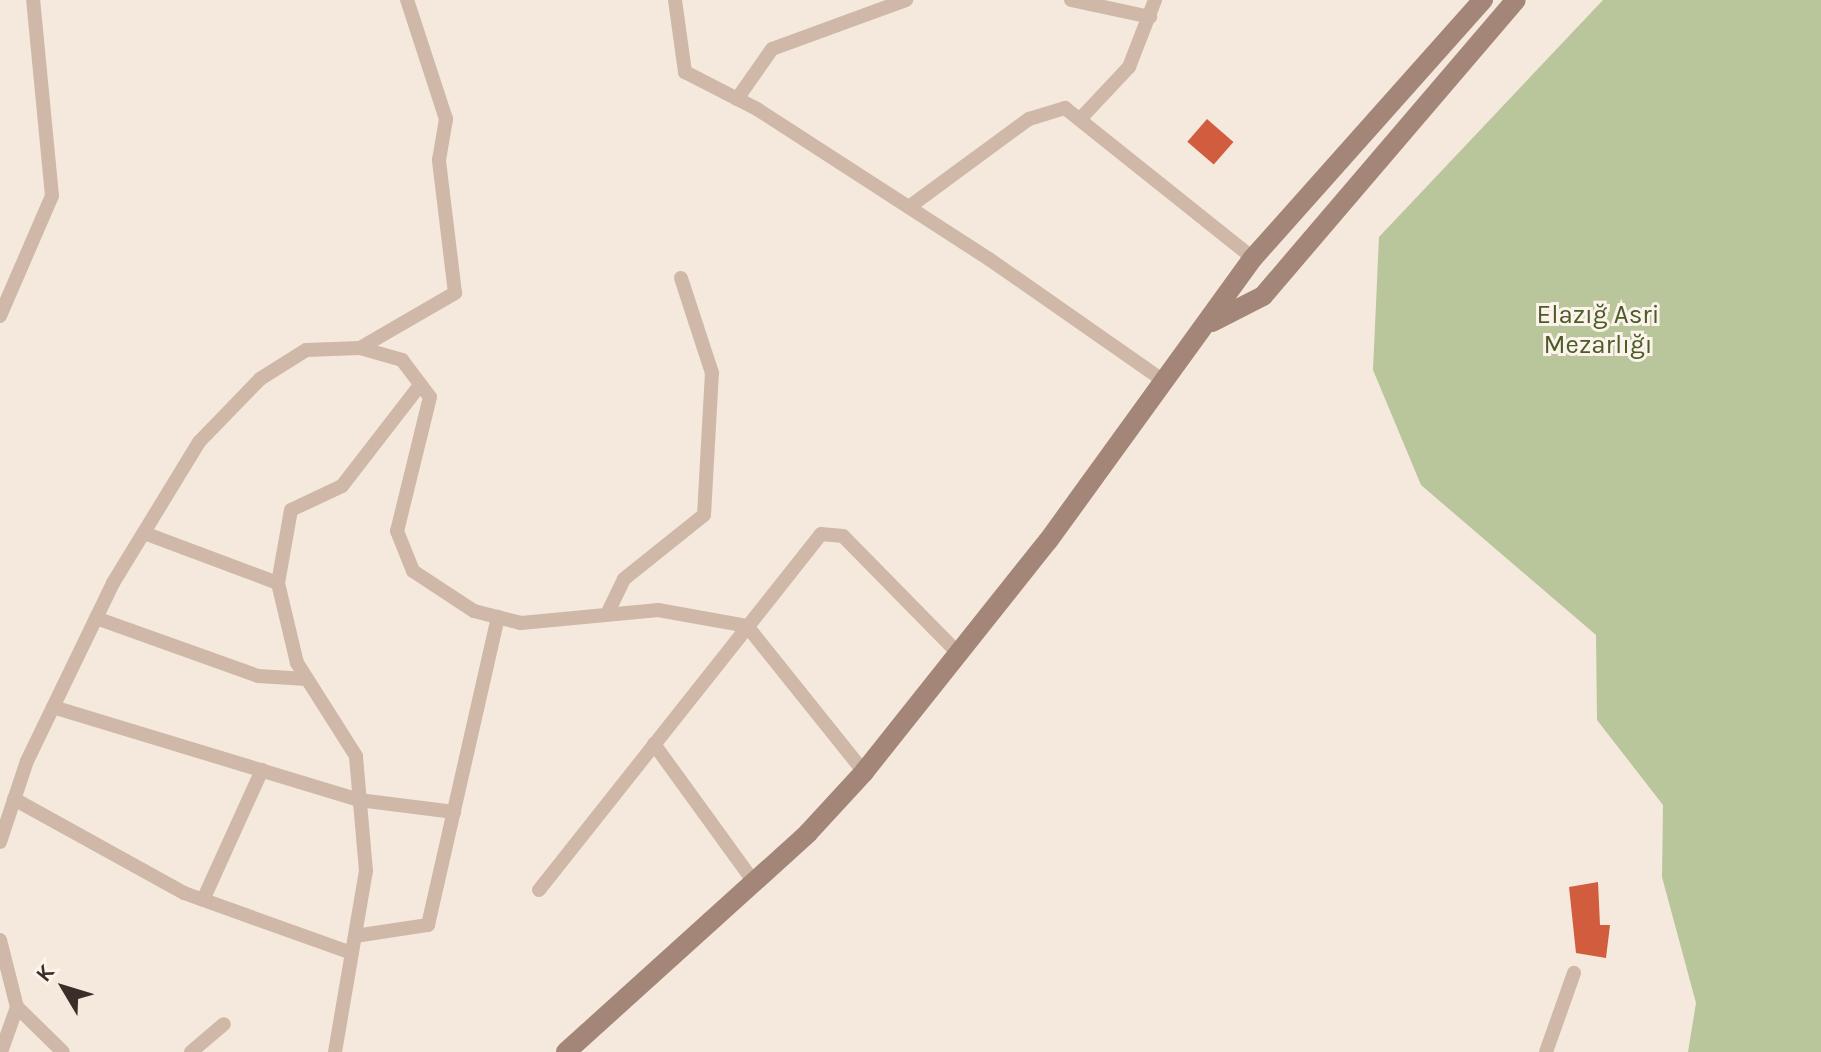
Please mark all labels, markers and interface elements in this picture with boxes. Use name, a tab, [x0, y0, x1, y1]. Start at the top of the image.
park label: Elazığ Asri Mezarlığı	[1537, 299, 1659, 360]
north arrow	[24, 948, 104, 1028]
text: K	[30, 960, 60, 987]

